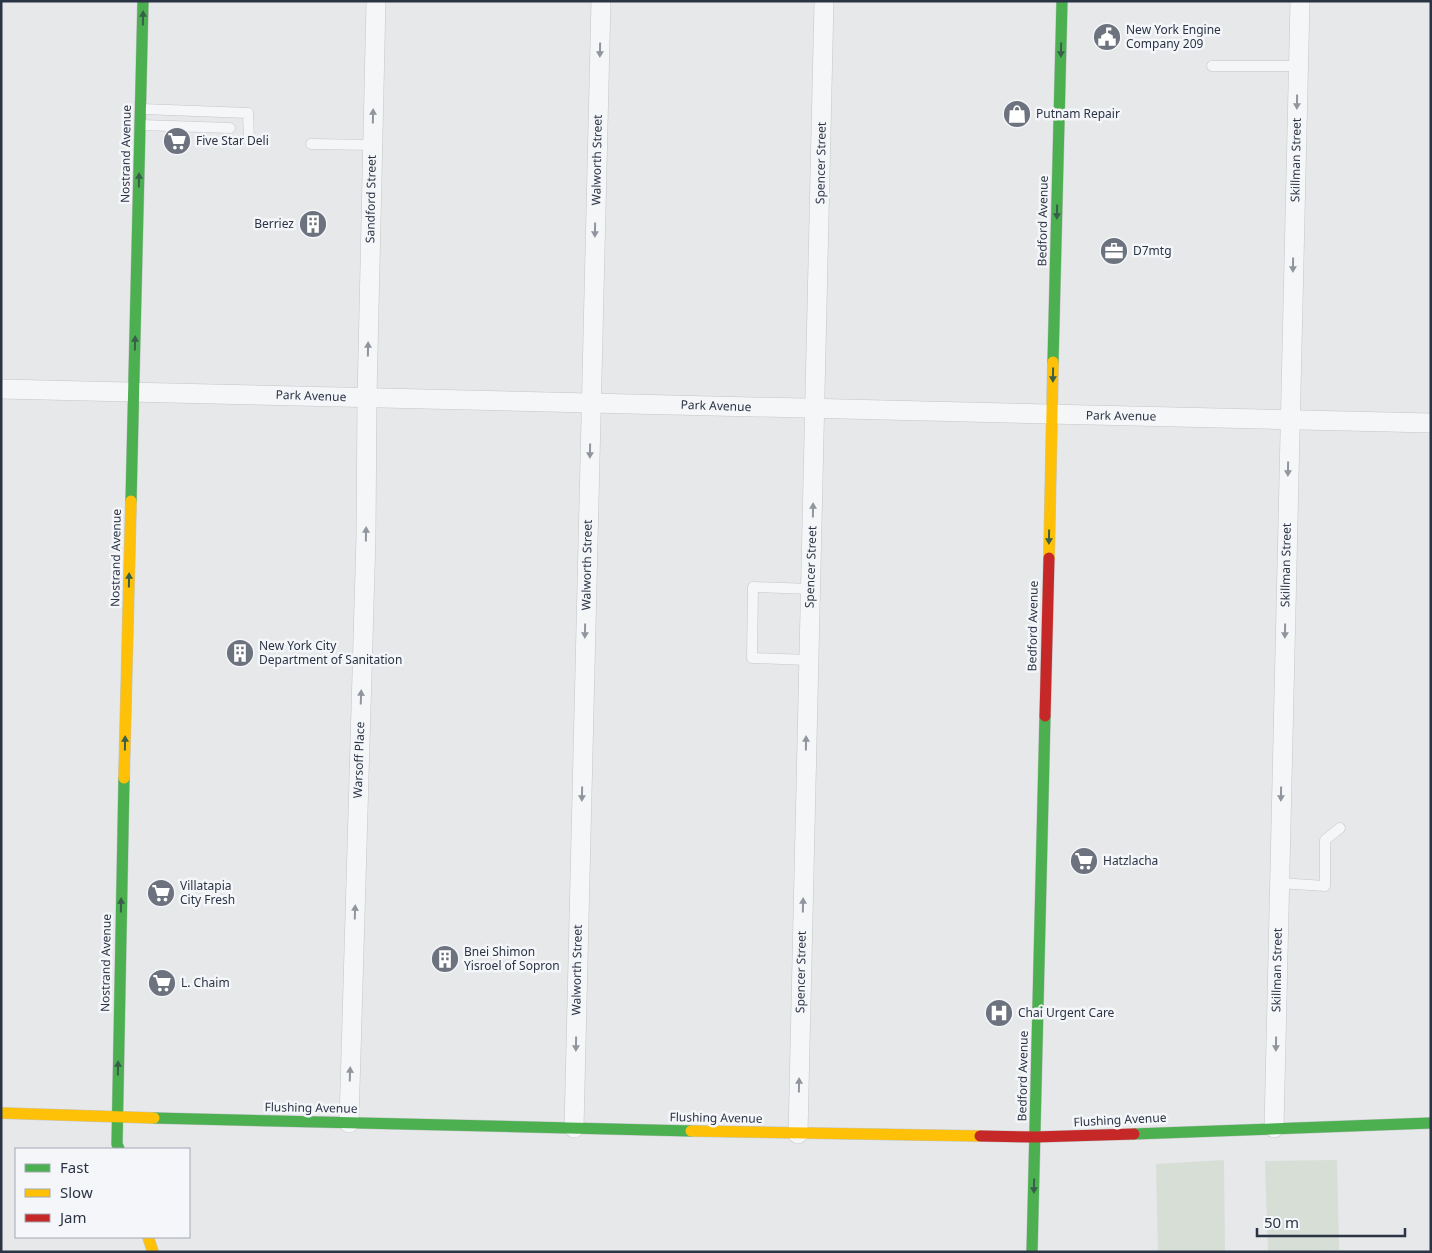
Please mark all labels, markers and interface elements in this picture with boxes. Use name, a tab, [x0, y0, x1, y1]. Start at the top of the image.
one-way arrow	[139, 9, 147, 25]
place label: New York Engine Company 209	[1126, 21, 1221, 52]
public building icon: New York Engine Company 209	[1092, 22, 1122, 52]
one-way arrow	[595, 42, 603, 58]
one-way arrow	[1057, 42, 1065, 58]
one-way arrow	[1293, 95, 1301, 111]
shop icon: Putnam Repair	[1002, 99, 1032, 129]
street label: Nostrand Avenue	[116, 105, 135, 203]
place label: Putnam Repair	[1036, 105, 1120, 122]
one-way arrow	[370, 108, 378, 124]
street label: Walworth Street	[587, 114, 606, 206]
street label: Skillman Street	[1286, 117, 1305, 202]
street label: Spencer Street	[811, 121, 830, 204]
supermarket icon: Five Star Deli	[162, 126, 192, 156]
place label: Five Star Deli	[196, 132, 269, 149]
street label: Sandford Street	[361, 154, 380, 243]
one-way arrow	[135, 172, 143, 188]
street label: Bedford Avenue	[1033, 175, 1052, 266]
one-way arrow	[1053, 205, 1061, 221]
building icon: Berriez	[298, 209, 328, 239]
place label: Berriez	[254, 215, 294, 232]
one-way arrow	[591, 222, 599, 238]
office icon: D7mtg	[1099, 236, 1129, 266]
place label: D7mtg	[1133, 242, 1172, 259]
one-way arrow	[1289, 257, 1297, 273]
one-way arrow	[131, 334, 139, 350]
one-way arrow	[364, 341, 372, 357]
one-way arrow	[1049, 367, 1057, 383]
street label: Park Avenue	[275, 386, 347, 405]
street label: Park Avenue	[680, 396, 752, 415]
street label: Park Avenue	[1086, 406, 1157, 425]
one-way arrow	[585, 444, 593, 460]
one-way arrow	[1284, 461, 1292, 477]
one-way arrow	[809, 502, 817, 518]
street label: Nostrand Avenue	[106, 509, 125, 607]
street label: Walworth Street	[577, 519, 596, 611]
street label: Skillman Street	[1276, 522, 1295, 607]
street label: Spencer Street	[801, 525, 820, 608]
one-way arrow	[362, 526, 370, 542]
one-way arrow	[1045, 530, 1053, 546]
one-way arrow	[125, 572, 133, 588]
street label: Bedford Avenue	[1023, 580, 1042, 671]
one-way arrow	[1280, 623, 1288, 639]
one-way arrow	[581, 624, 589, 640]
place label: New York City Department of Sanitation	[259, 637, 402, 668]
building icon: New York City Department of Sanitation	[225, 638, 255, 668]
one-way arrow	[358, 688, 366, 704]
street label: Warsoff Place	[349, 721, 368, 799]
one-way arrow	[121, 734, 129, 750]
one-way arrow	[803, 734, 811, 750]
one-way arrow	[577, 786, 585, 802]
one-way arrow	[1277, 786, 1285, 802]
supermarket icon: Hatzlacha	[1069, 846, 1099, 876]
place label: Hatzlacha	[1103, 852, 1158, 869]
place label: Villatapia City Fresh	[180, 877, 235, 908]
supermarket icon: Villatapia City Fresh	[146, 878, 176, 908]
one-way arrow	[118, 897, 126, 913]
one-way arrow	[799, 897, 807, 913]
one-way arrow	[351, 903, 359, 919]
street label: Nostrand Avenue	[96, 914, 115, 1012]
street label: Walworth Street	[567, 924, 586, 1016]
street label: Skillman Street	[1267, 927, 1286, 1012]
street label: Spencer Street	[791, 930, 810, 1013]
place label: Bnei Shimon Yisroel of Sopron	[464, 943, 560, 974]
building icon: Bnei Shimon Yisroel of Sopron	[430, 944, 460, 974]
supermarket icon: L. Chaim	[147, 968, 177, 998]
place label: L. Chaim	[181, 974, 230, 991]
hospital icon: Chai Urgent Care	[984, 998, 1014, 1028]
place label: Chai Urgent Care	[1018, 1004, 1115, 1021]
street label: Bedford Avenue	[1013, 1030, 1032, 1121]
one-way arrow	[571, 1036, 579, 1052]
one-way arrow	[1271, 1036, 1279, 1052]
one-way arrow	[114, 1059, 122, 1075]
one-way arrow	[347, 1066, 355, 1082]
one-way arrow	[795, 1077, 803, 1093]
street label: Flushing Avenue	[264, 1098, 358, 1117]
street label: Flushing Avenue	[669, 1108, 763, 1127]
street label: Flushing Avenue	[1073, 1109, 1167, 1130]
legend	[15, 1148, 190, 1238]
text: Fast	[60, 1157, 89, 1177]
one-way arrow	[1030, 1178, 1038, 1194]
text: Slow	[60, 1182, 93, 1202]
scale bar	[1257, 1206, 1404, 1238]
text: Jam	[58, 1207, 87, 1227]
text: 50 m	[1264, 1212, 1299, 1232]

